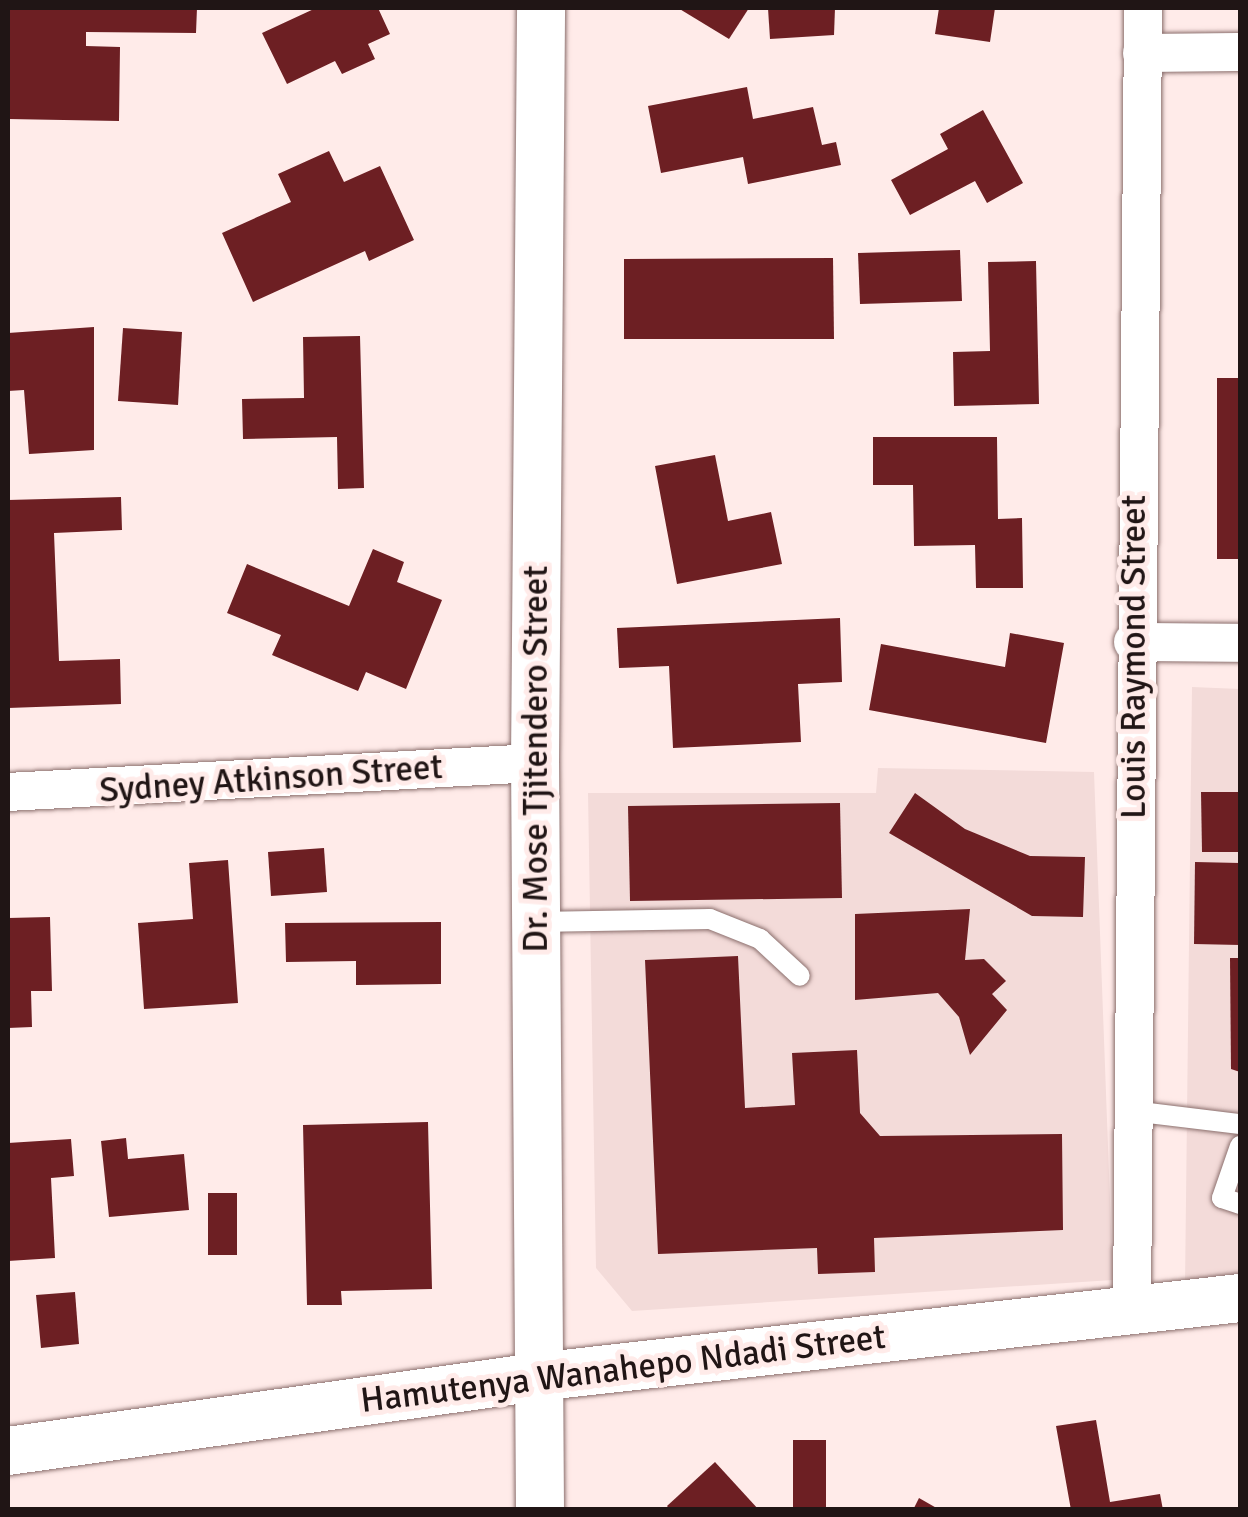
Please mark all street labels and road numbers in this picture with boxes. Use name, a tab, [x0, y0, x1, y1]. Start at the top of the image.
street label: Louis Raymond Street	[1113, 495, 1155, 819]
street label: Dr. Mose Tjitendero Street	[515, 565, 557, 953]
street label: Sydney Atkinson Street	[98, 746, 444, 812]
street label: Hamutenya Wanahepo Ndadi Street	[358, 1316, 888, 1422]

